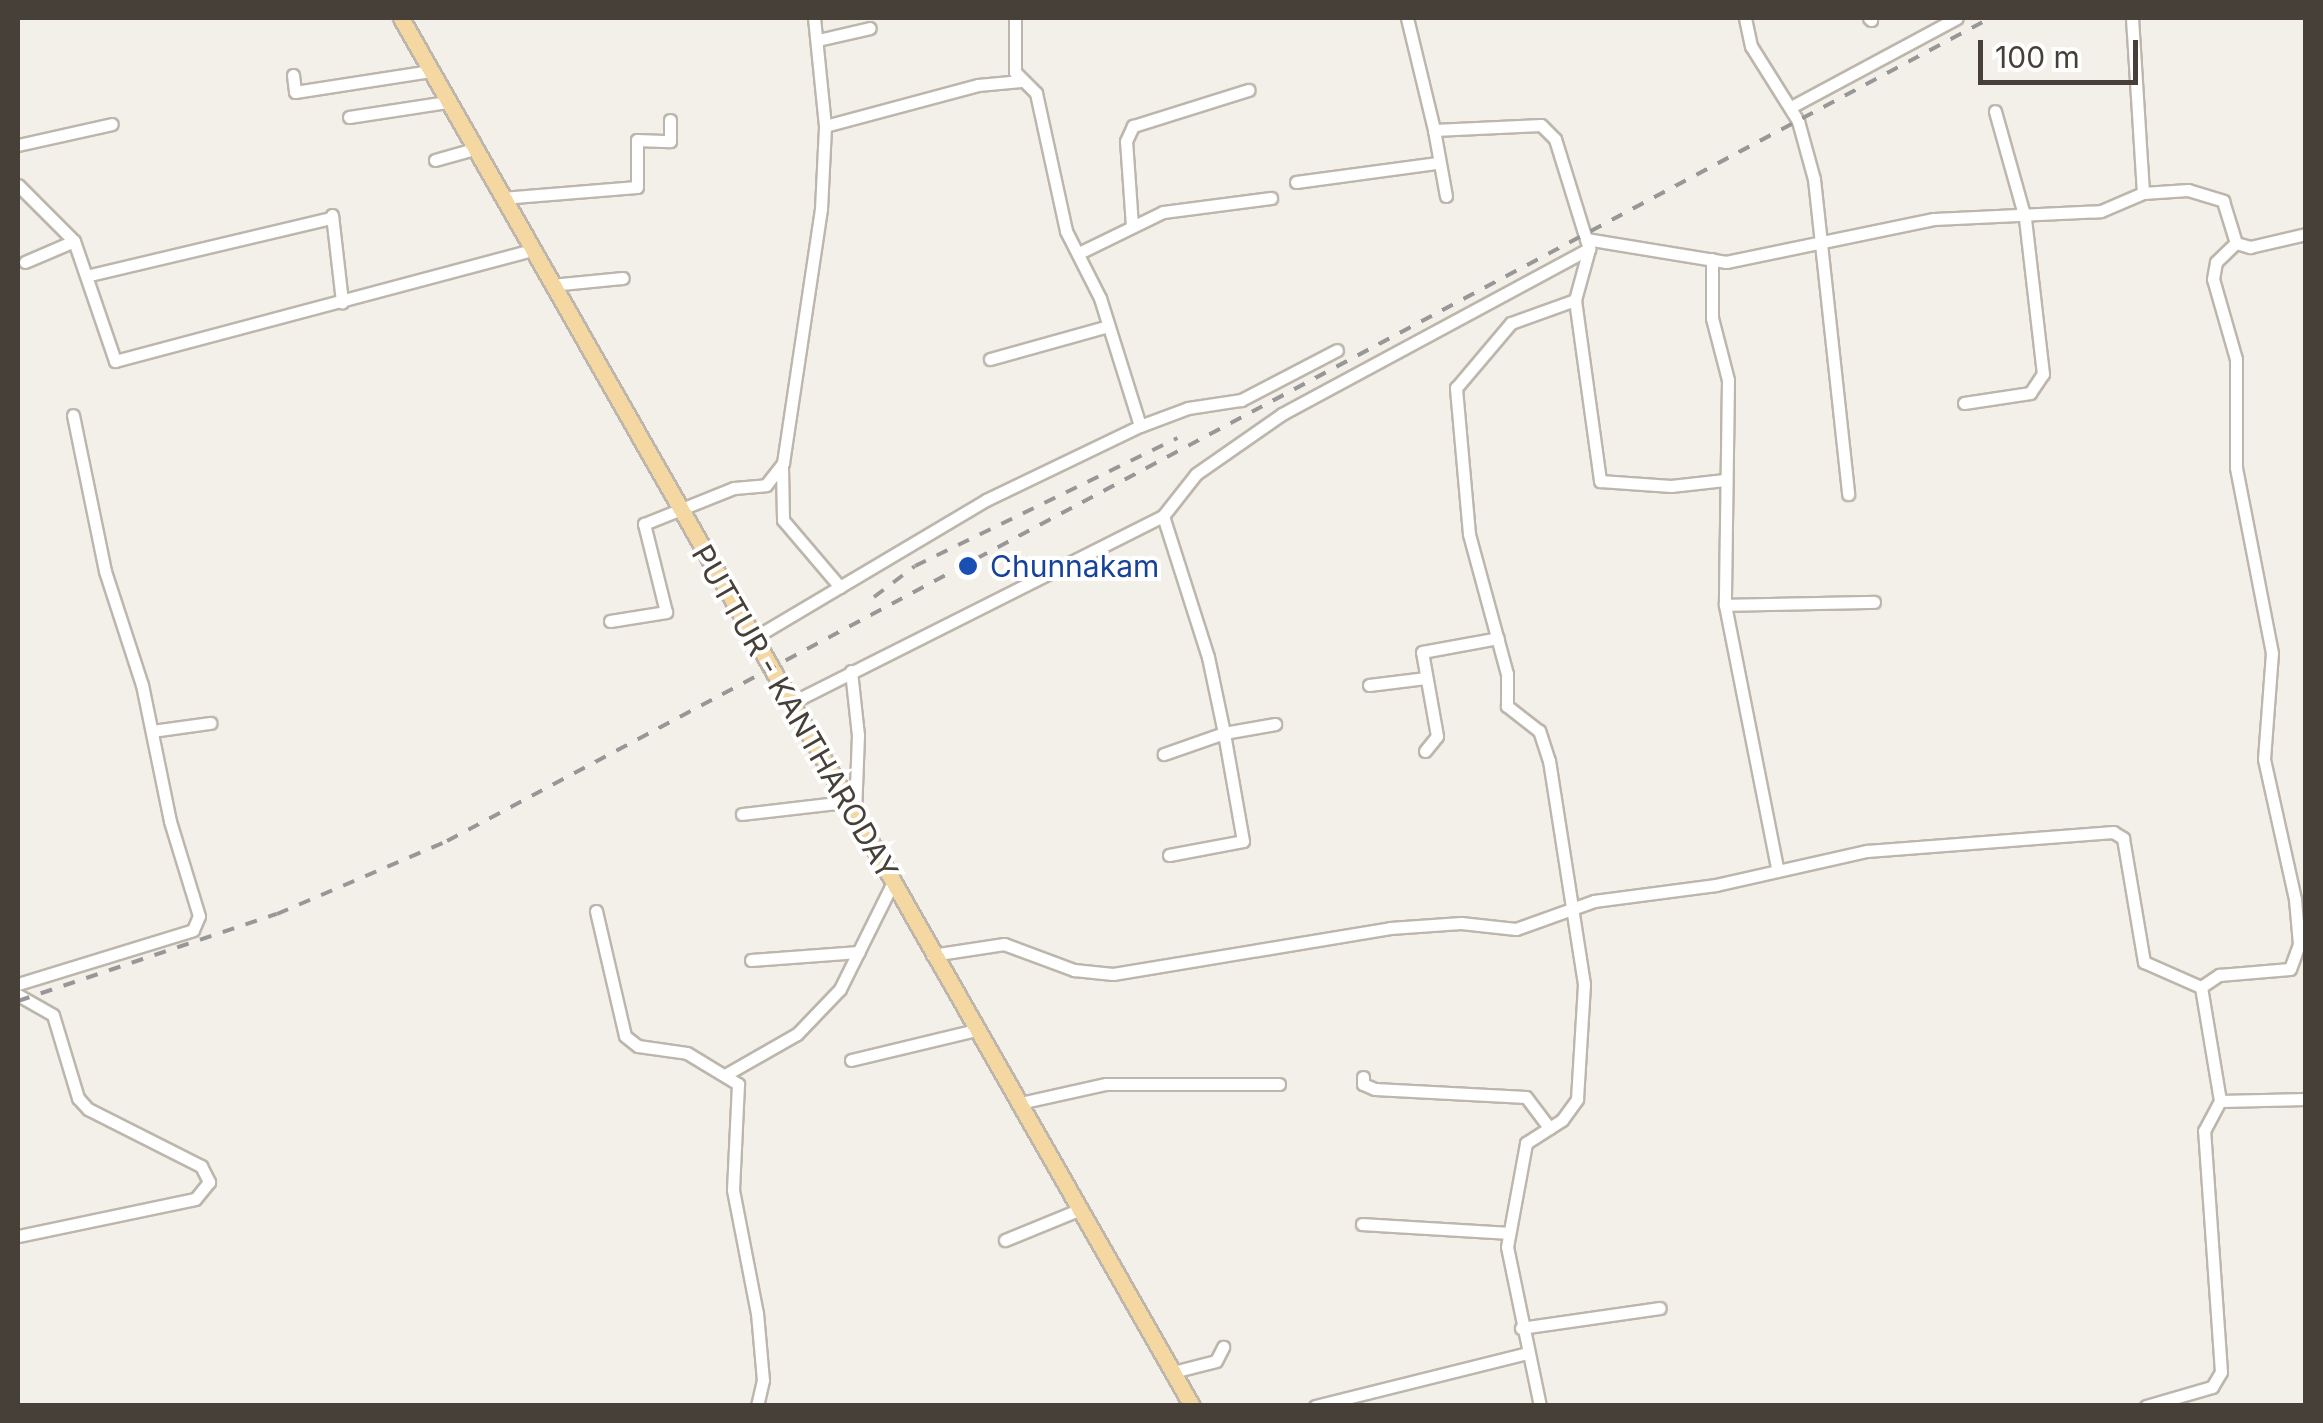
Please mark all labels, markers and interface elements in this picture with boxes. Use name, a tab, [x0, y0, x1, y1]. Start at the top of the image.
scale bar	[1983, 20, 2143, 82]
text: 100 m	[1995, 39, 2080, 75]
street label: PUTTUR - KANTHARODAY	[684, 538, 906, 886]
place label: Chunnakam	[990, 548, 1159, 584]
marker: Chunnakam	[955, 553, 981, 579]

